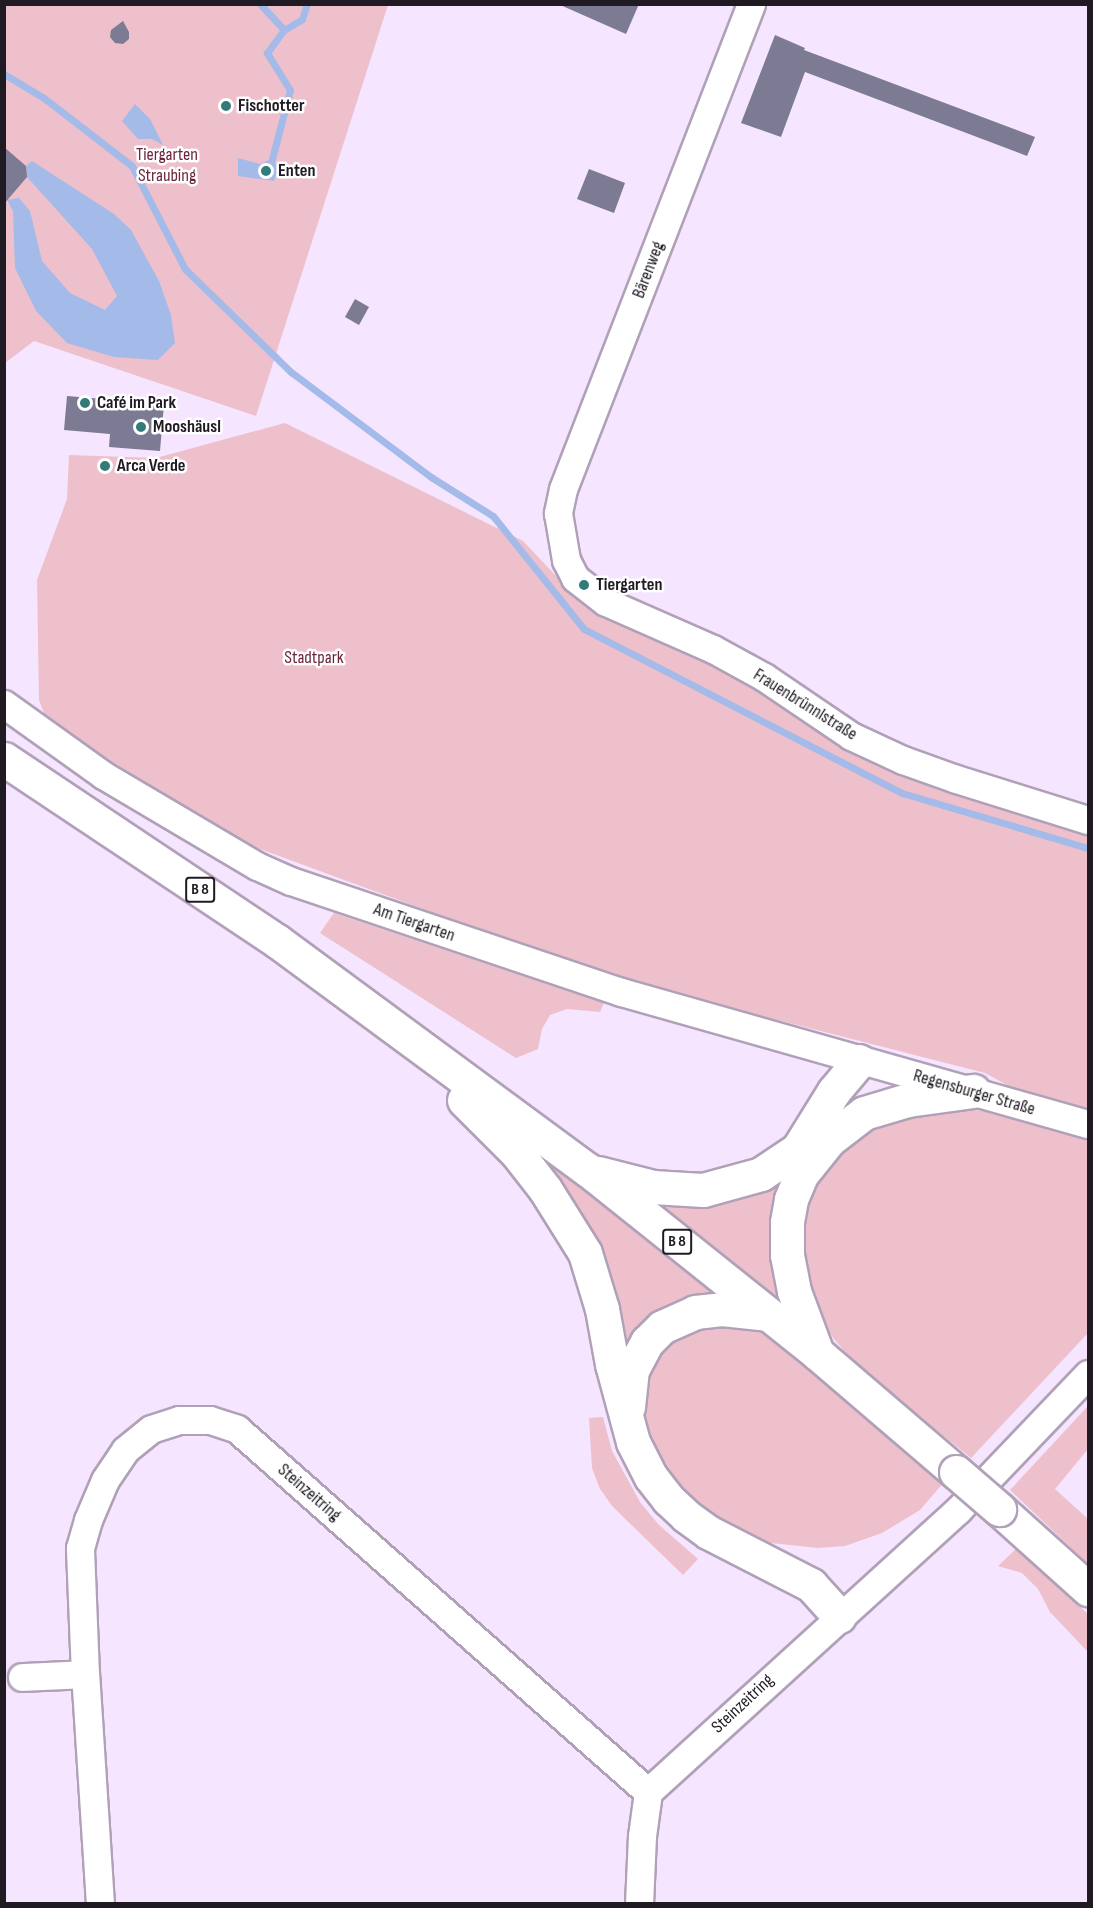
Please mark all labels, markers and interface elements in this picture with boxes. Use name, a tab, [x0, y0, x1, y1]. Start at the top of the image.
place label: Fischotter	[238, 95, 305, 117]
marker: Fischotter	[219, 99, 233, 113]
park label: Tiergarten Straubing	[136, 145, 198, 188]
place label: Enten	[278, 160, 315, 182]
marker: Enten	[259, 164, 273, 178]
street label: Bärenweg	[628, 238, 670, 302]
place label: Café im Park	[97, 392, 176, 414]
marker: Café im Park	[78, 396, 92, 410]
place label: Mooshäusl	[153, 416, 221, 438]
marker: Mooshäusl	[134, 420, 148, 434]
place label: Arca Verde	[117, 455, 186, 477]
marker: Arca Verde	[98, 459, 112, 473]
place label: Tiergarten	[596, 574, 662, 596]
marker: Tiergarten	[577, 578, 591, 592]
park label: Stadtpark	[284, 647, 344, 669]
street label: Frauenbrünnlstraße	[749, 664, 861, 746]
road number: B 8	[185, 877, 215, 903]
street label: Am Tiergarten	[370, 899, 458, 947]
street label: Regensburger Straße	[911, 1065, 1037, 1121]
road number: B 8	[662, 1229, 692, 1255]
street label: Steinzeitring	[273, 1460, 345, 1526]
street label: Steinzeitring	[707, 1670, 779, 1738]

